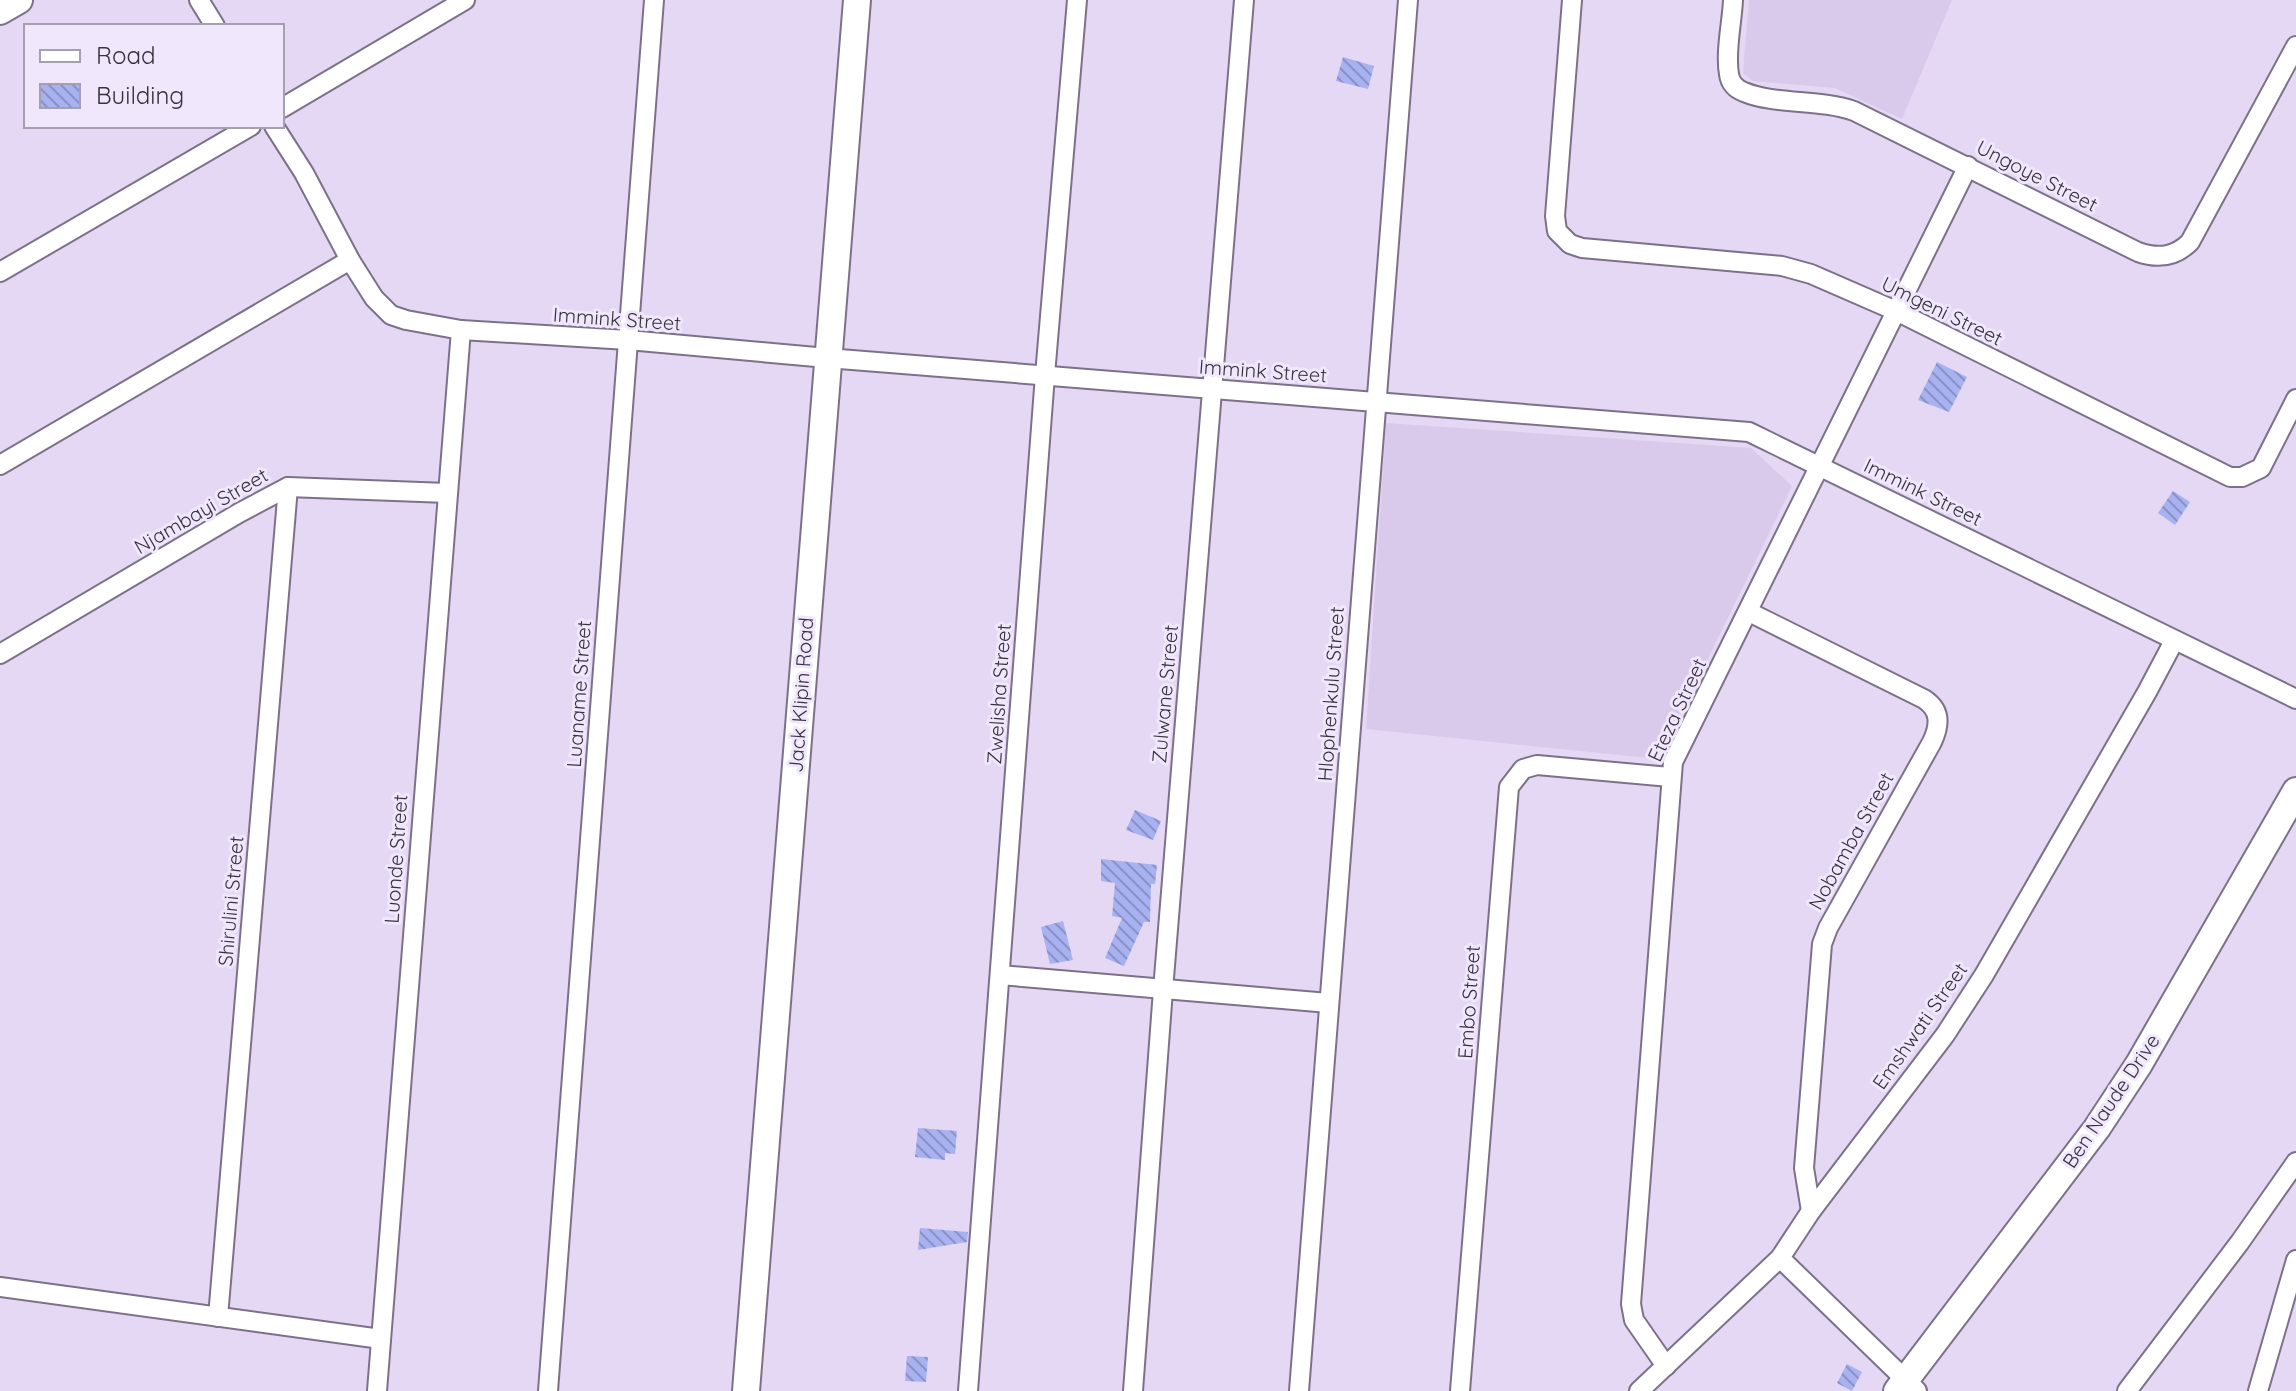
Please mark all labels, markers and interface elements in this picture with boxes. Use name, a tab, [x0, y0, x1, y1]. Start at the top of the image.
legend	[24, 24, 284, 128]
text: Road	[96, 40, 156, 70]
text: Building	[96, 80, 184, 110]
street label: Ungoye Street	[1972, 134, 2102, 217]
street label: Umgeni Street	[1877, 270, 2007, 351]
street label: Immink Street	[552, 302, 682, 335]
street label: Immink Street	[1198, 354, 1328, 387]
street label: Immink Street	[1860, 452, 1986, 531]
street label: Njambayi Street	[129, 462, 272, 559]
street label: Hlophenkulu Street	[1312, 605, 1349, 782]
street label: Jack Klipin Road	[783, 617, 818, 773]
street label: Luaname Street	[561, 619, 596, 768]
street label: Zwelisha Street	[981, 623, 1016, 765]
street label: Zulwane Street	[1146, 624, 1183, 764]
street label: Eteza Street	[1642, 654, 1711, 765]
street label: Nobamba Street	[1802, 767, 1899, 914]
street label: Luonde Street	[379, 793, 412, 924]
street label: Shirulini Street	[212, 835, 249, 967]
street label: Embo Street	[1452, 944, 1485, 1060]
street label: Emshwati Street	[1867, 957, 1973, 1094]
street label: Ben Naude Drive	[2057, 1029, 2165, 1172]

